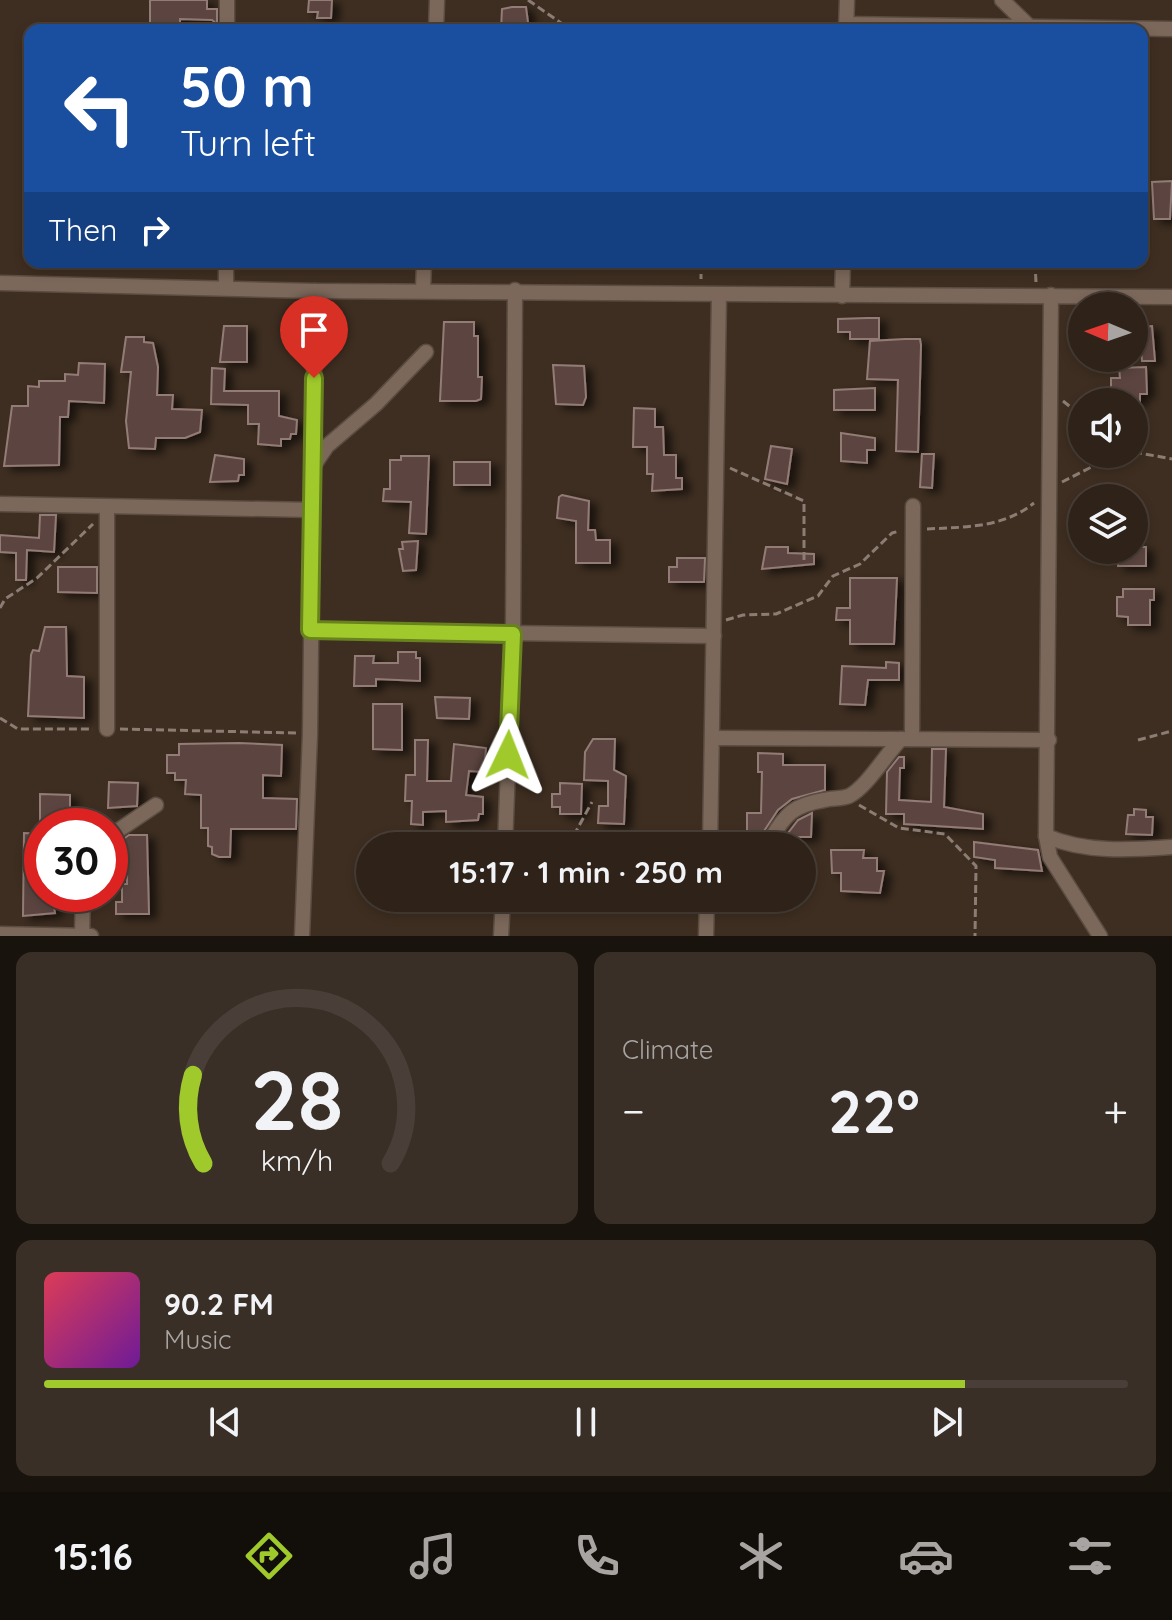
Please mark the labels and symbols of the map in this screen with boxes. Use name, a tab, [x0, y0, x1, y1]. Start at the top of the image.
north arrow	[1068, 292, 1148, 372]
pin	[280, 296, 348, 378]
position arrow	[466, 713, 550, 797]
speed limit sign: 30	[24, 808, 128, 912]

